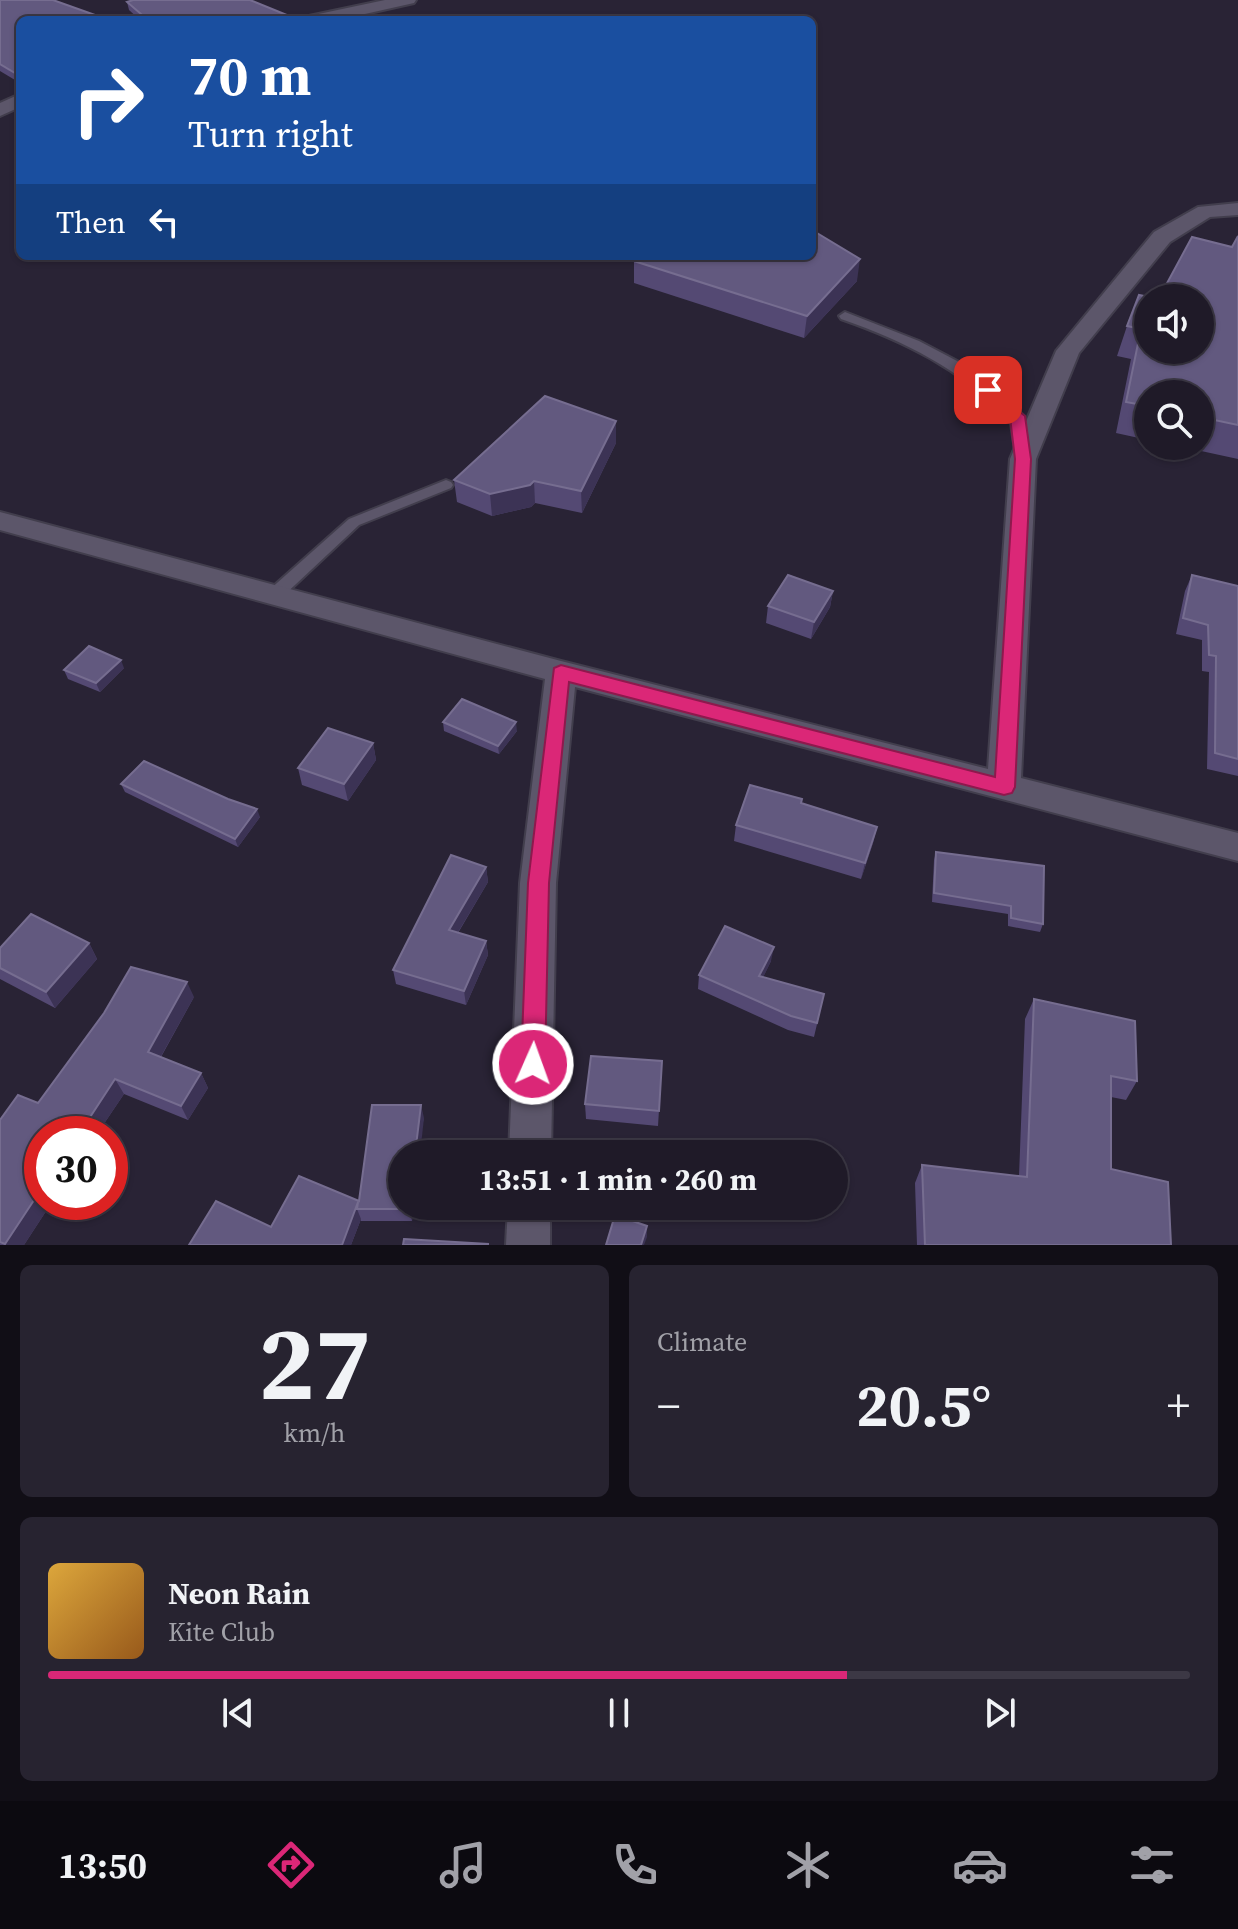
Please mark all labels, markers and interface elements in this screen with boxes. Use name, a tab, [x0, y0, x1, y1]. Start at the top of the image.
text: 70 m	[188, 37, 311, 114]
icon: right	[56, 48, 160, 152]
text: Turn right	[188, 110, 353, 159]
icon: left	[142, 200, 186, 244]
text: Then	[56, 202, 126, 243]
map controls	[1134, 284, 1214, 460]
button: sound	[1134, 284, 1214, 364]
pin	[954, 356, 1022, 424]
icon: arrive	[966, 368, 1010, 412]
button: search	[1134, 380, 1214, 460]
position arrow	[491, 1022, 575, 1106]
speed limit sign: 30	[24, 1116, 128, 1220]
text: 13:51 · 1 min · 260 m	[479, 1159, 757, 1200]
text: 27	[258, 1291, 371, 1434]
text: Climate	[657, 1324, 747, 1360]
text: 20.5°	[856, 1364, 991, 1446]
text: −	[657, 1375, 680, 1436]
text: +	[1167, 1375, 1190, 1436]
text: km/h	[284, 1415, 345, 1451]
text: Neon Rain	[168, 1573, 310, 1614]
text: Kite Club	[168, 1614, 275, 1650]
icon: previous	[216, 1691, 260, 1735]
icon: pause	[597, 1691, 641, 1735]
icon: next	[978, 1691, 1022, 1735]
icon: directions	[263, 1837, 319, 1893]
icon: music	[435, 1837, 491, 1893]
icon: phone	[607, 1837, 663, 1893]
icon: climate	[780, 1837, 836, 1893]
icon: car	[952, 1837, 1008, 1893]
icon: filters	[1124, 1837, 1180, 1893]
text: 13:50	[58, 1841, 147, 1890]

